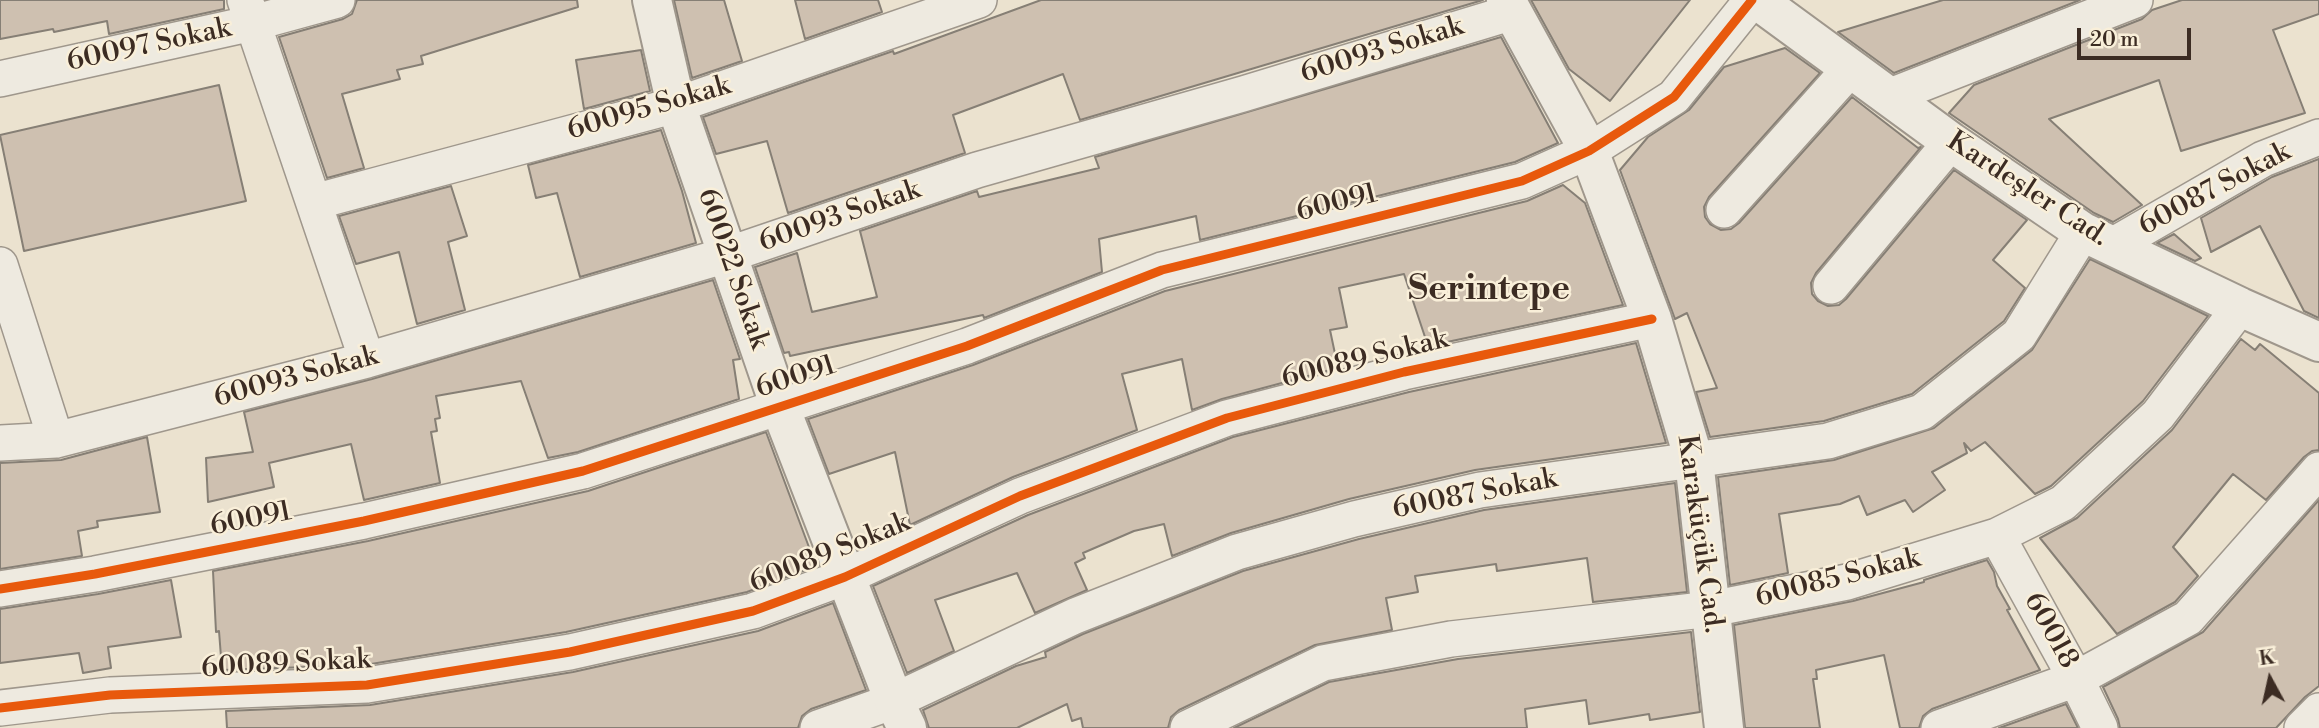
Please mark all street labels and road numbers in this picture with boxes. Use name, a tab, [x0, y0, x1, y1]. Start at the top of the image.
street label: 60093 Sokak	[1297, 10, 1467, 92]
street label: 60097 Sokak	[64, 12, 234, 80]
street label: 60095 Sokak	[563, 70, 735, 148]
street label: Kardeşler Cad.	[1940, 125, 2114, 255]
street label: 60087 Sokak	[2133, 136, 2297, 244]
street label: 60093 Sokak	[755, 174, 925, 260]
street label: 60091	[1293, 178, 1381, 230]
street label: 60022 Sokak	[689, 184, 775, 354]
street label: 60089 Sokak	[1278, 323, 1452, 397]
street label: 60093 Sokak	[210, 340, 382, 416]
street label: 60091	[752, 349, 840, 407]
street label: Karaküçük Cad.	[1668, 433, 1730, 635]
street label: 60087 Sokak	[1390, 463, 1560, 527]
street label: 60091	[207, 496, 295, 544]
street label: 60089 Sokak	[745, 507, 915, 601]
street label: 60085 Sokak	[1752, 542, 1924, 616]
street label: 60018	[2015, 587, 2085, 675]
street label: 60089 Sokak	[200, 644, 372, 686]

